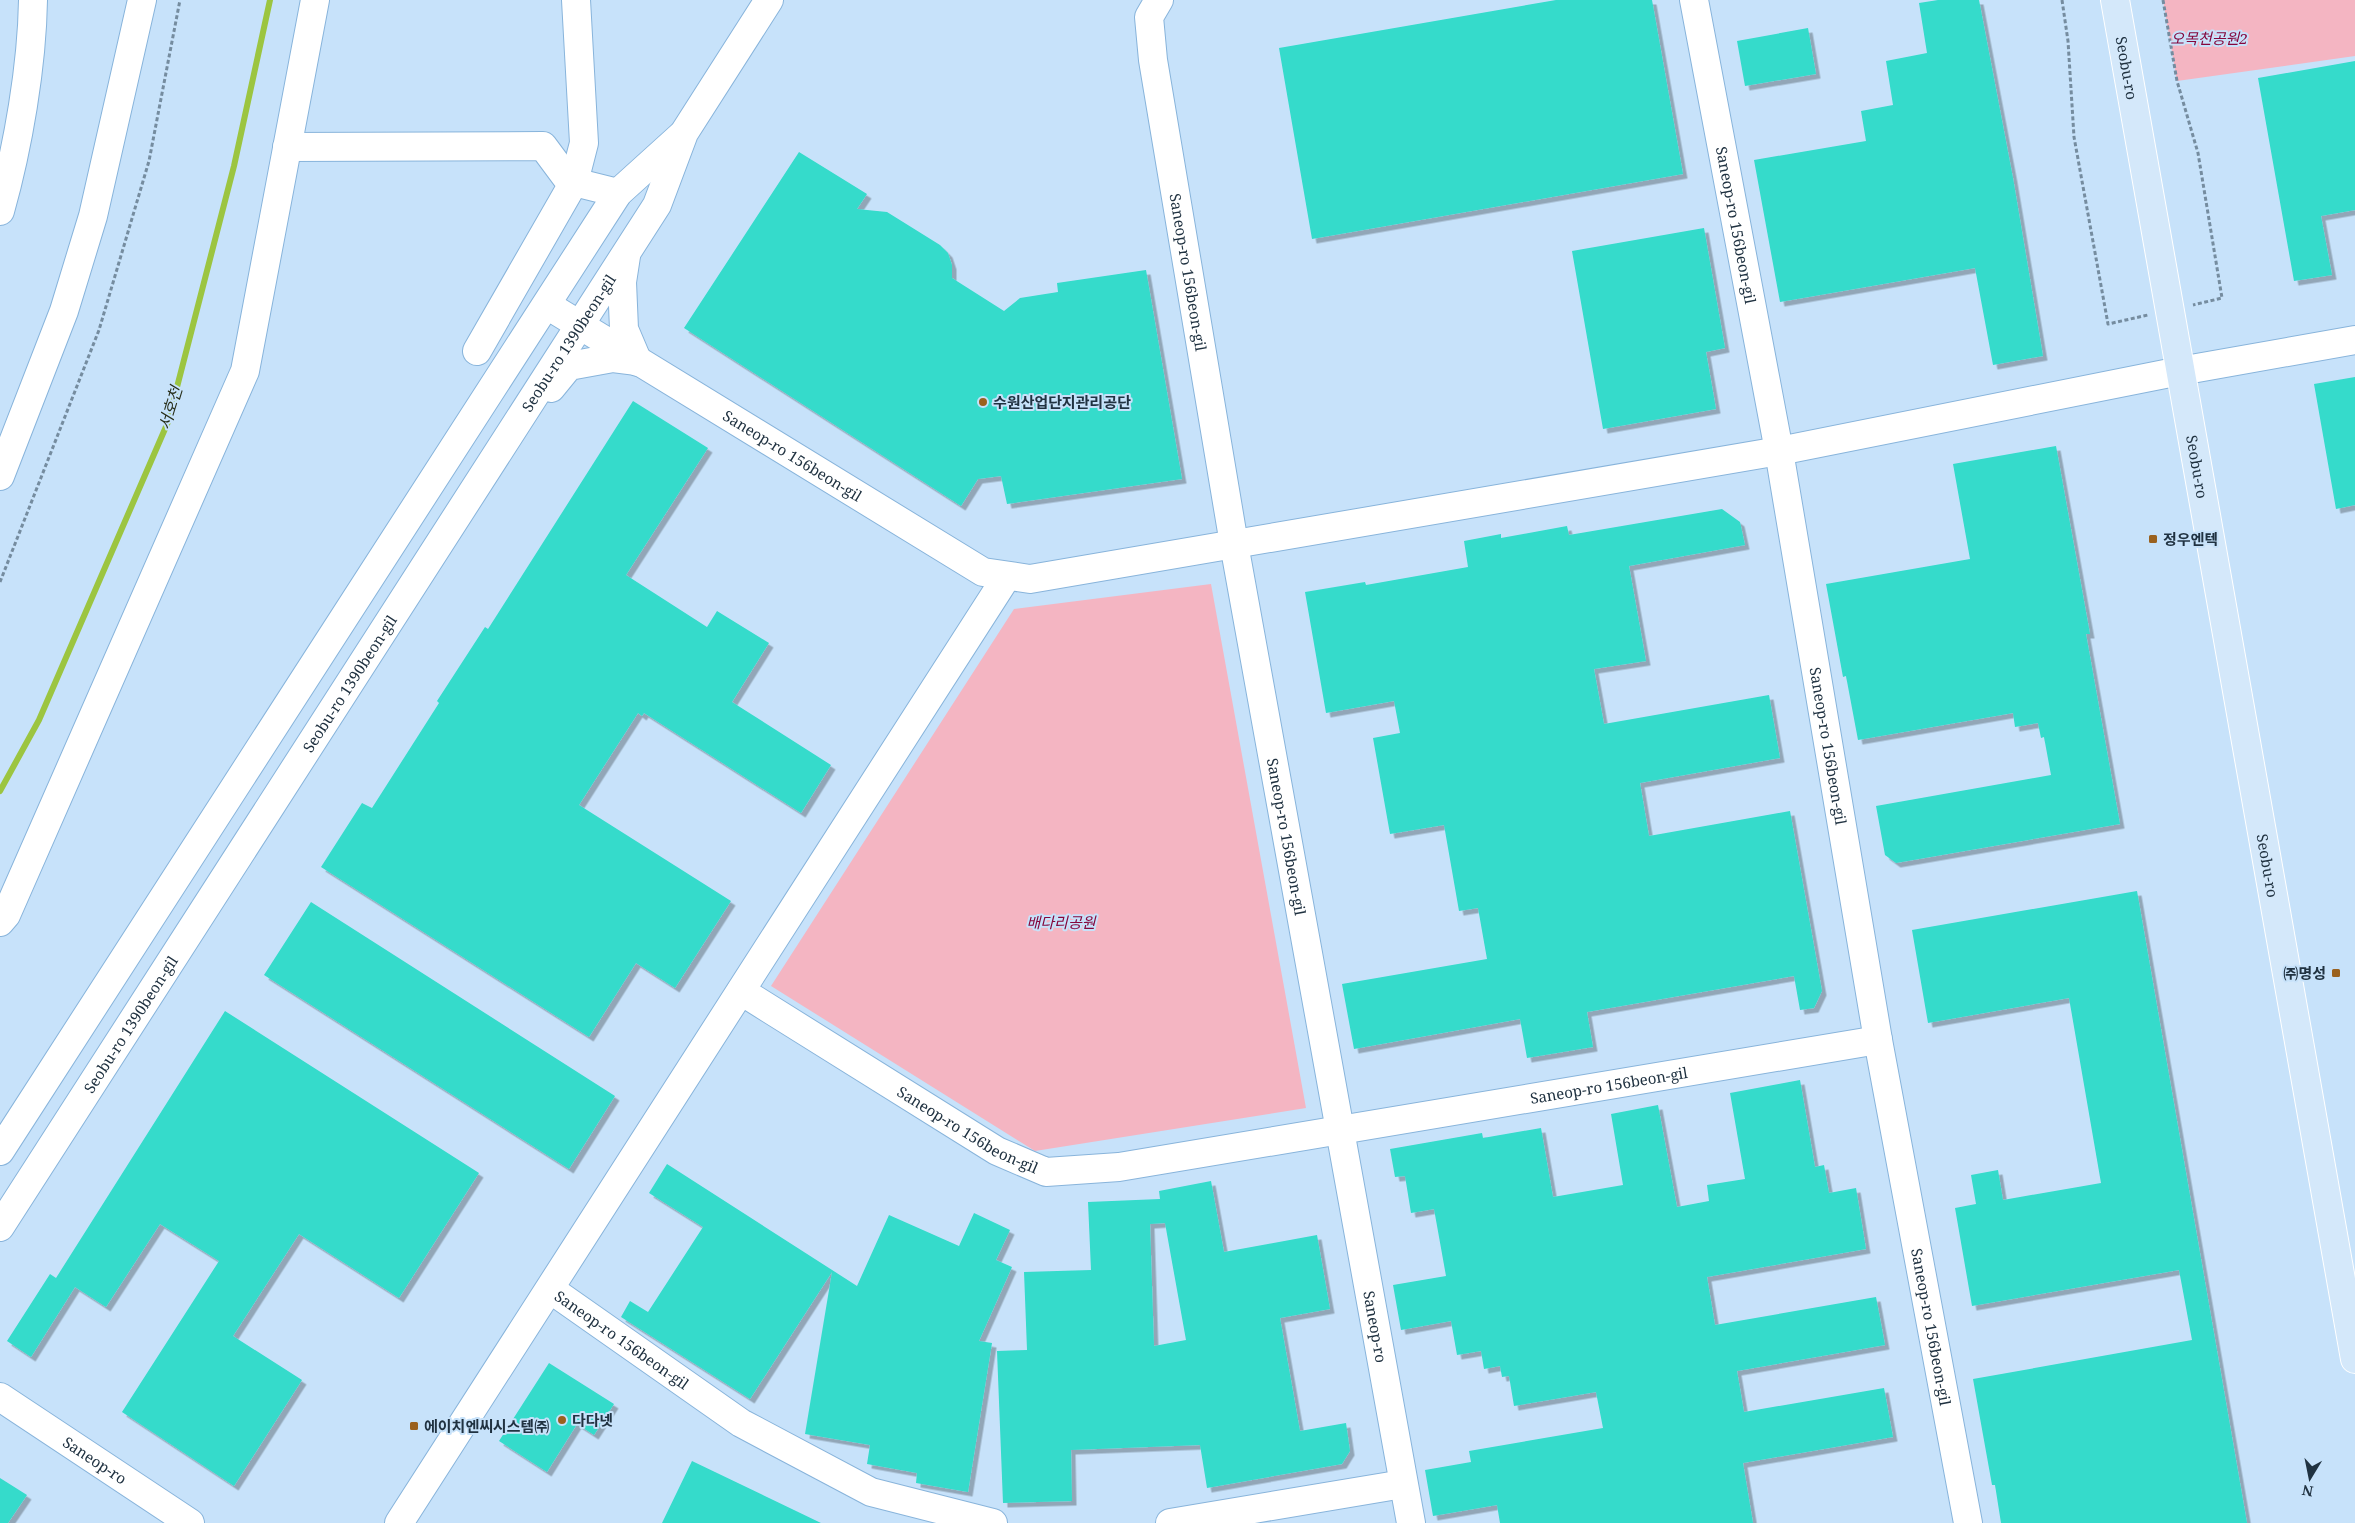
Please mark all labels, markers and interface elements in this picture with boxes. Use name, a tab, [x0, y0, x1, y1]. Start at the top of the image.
park label: 오목천공원2	[2170, 28, 2248, 48]
street label: Seobu-ro	[2112, 35, 2142, 101]
street label: Saneop-ro 156beon-gil	[1712, 145, 1761, 306]
street label: Saneop-ro 156beon-gil	[1165, 192, 1212, 353]
street label: Seobu-ro 1390beon-gil	[517, 270, 620, 415]
water label: 서호천	[153, 381, 188, 432]
place label: 수원산업단지관리공단	[993, 392, 1131, 412]
marker: 수원산업단지관리공단	[977, 396, 989, 408]
street label: Saneop-ro 156beon-gil	[719, 405, 866, 506]
street label: Seobu-ro	[2182, 434, 2213, 500]
place label: 정우엔텍	[2163, 529, 2218, 549]
marker: 정우엔텍	[2147, 533, 2159, 545]
street label: Seobu-ro 1390beon-gil	[298, 611, 401, 756]
street label: Saneop-ro 156beon-gil	[1805, 666, 1852, 827]
street label: Saneop-ro 156beon-gil	[1263, 756, 1311, 917]
street label: Seobu-ro	[2252, 832, 2283, 899]
park label: 배다리공원	[1026, 912, 1097, 932]
street label: Seobu-ro 1390beon-gil	[79, 952, 182, 1097]
place label: ㈜명성	[2283, 963, 2326, 983]
marker: ㈜명성	[2330, 967, 2342, 979]
street label: Saneop-ro 156beon-gil	[1529, 1062, 1689, 1108]
street label: Saneop-ro 156beon-gil	[894, 1081, 1042, 1178]
street label: Saneop-ro 156beon-gil	[1907, 1247, 1956, 1407]
street label: Saneop-ro 156beon-gil	[551, 1286, 693, 1394]
street label: Saneop-ro	[1359, 1289, 1392, 1364]
place label: 다다넷	[572, 1410, 613, 1430]
marker: 다다넷	[556, 1414, 568, 1426]
place label: 에이치엔씨시스템㈜	[424, 1416, 549, 1436]
marker: 에이치엔씨시스템㈜	[408, 1420, 420, 1432]
street label: Saneop-ro	[59, 1432, 131, 1488]
north arrow	[2285, 1453, 2335, 1503]
text: N	[2301, 1481, 2315, 1502]

